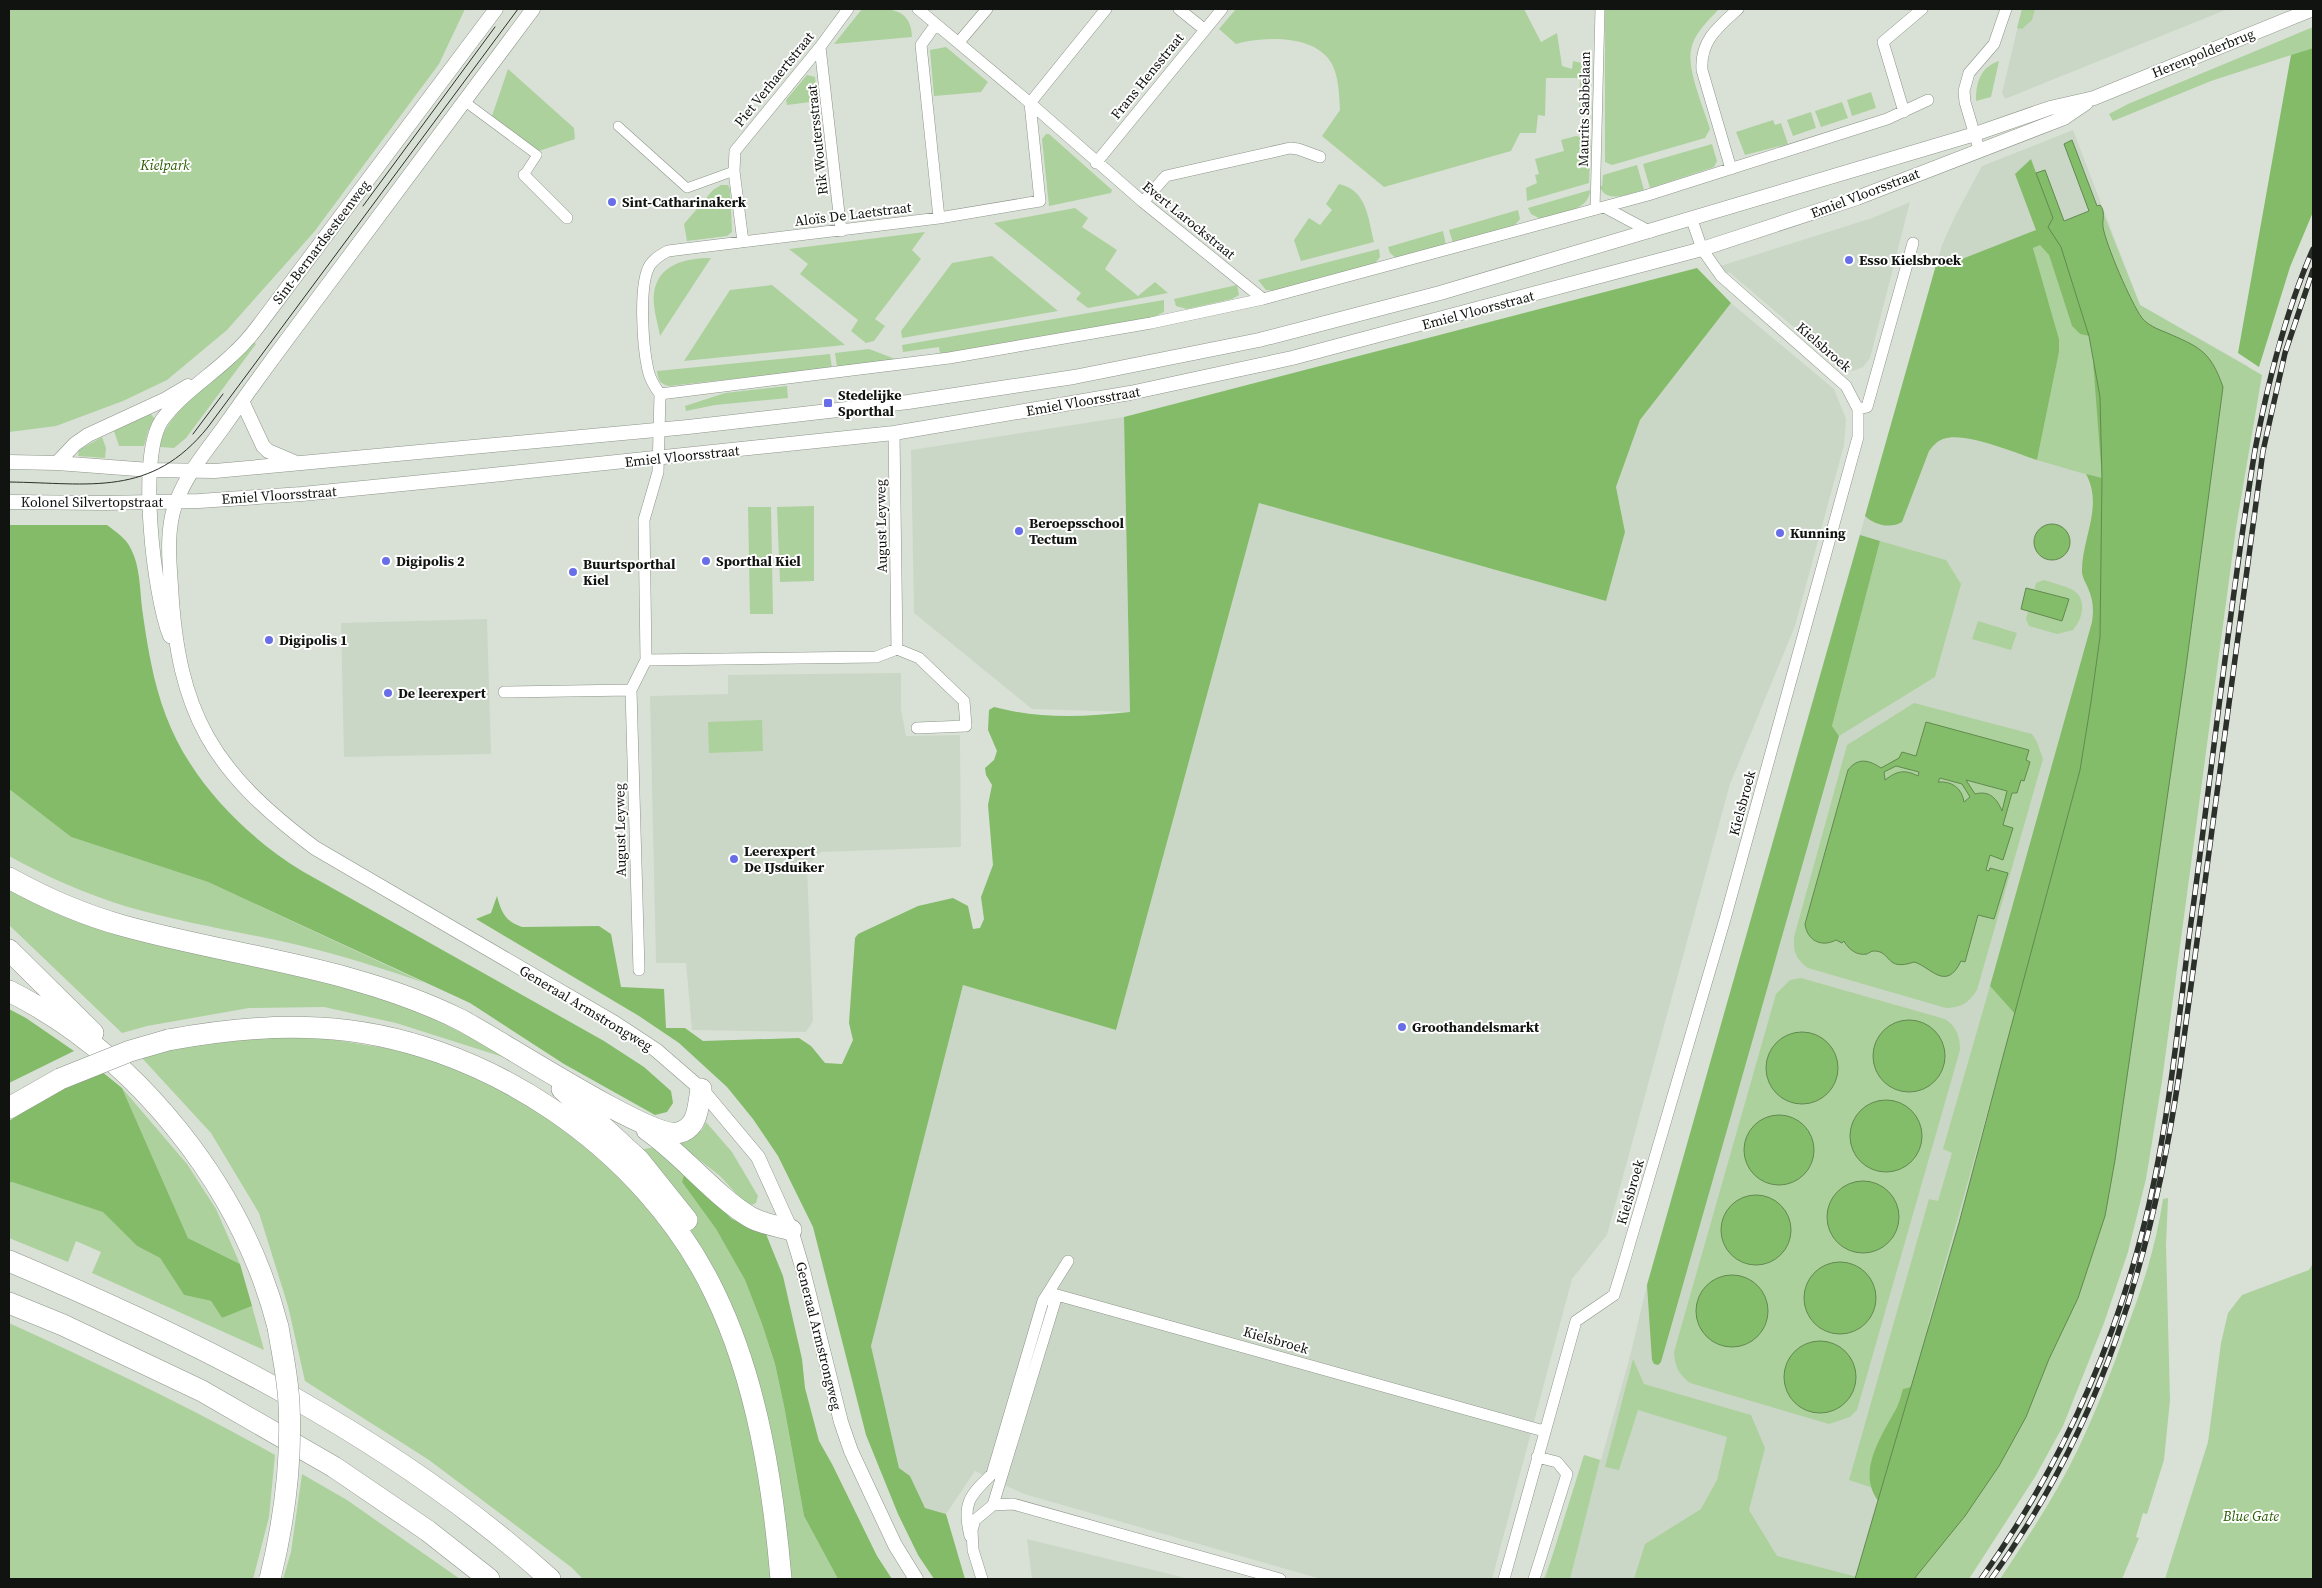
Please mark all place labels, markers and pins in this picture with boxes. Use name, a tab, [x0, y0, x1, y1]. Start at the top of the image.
place label: Sint-Catharinakerk	[622, 192, 747, 212]
marker: Sint-Catharinakerk	[606, 196, 618, 208]
place label: Esso Kielsbroek	[1859, 250, 1962, 270]
marker: Esso Kielsbroek	[1843, 254, 1855, 266]
place label: Stedelijke Sporthal	[838, 385, 902, 421]
marker: Stedelijke Sporthal	[822, 397, 834, 409]
place label: Beroepsschool Tectum	[1029, 513, 1125, 549]
place label: Kunning	[1790, 523, 1846, 543]
marker: Beroepsschool Tectum	[1013, 525, 1025, 537]
marker: Kunning	[1774, 527, 1786, 539]
place label: Digipolis 2	[396, 551, 465, 571]
place label: Sporthal Kiel	[716, 551, 801, 571]
place label: Buurtsporthal Kiel	[583, 554, 676, 590]
marker: Digipolis 2	[380, 555, 392, 567]
marker: Sporthal Kiel	[700, 555, 712, 567]
marker: Buurtsporthal Kiel	[567, 566, 579, 578]
place label: Digipolis 1	[279, 630, 348, 650]
marker: Digipolis 1	[263, 634, 275, 646]
place label: De leerexpert	[398, 683, 487, 703]
marker: De leerexpert	[382, 687, 394, 699]
place label: Leerexpert De IJsduiker	[744, 841, 825, 877]
marker: Leerexpert De IJsduiker	[728, 853, 740, 865]
place label: Groothandelsmarkt	[1412, 1017, 1540, 1037]
marker: Groothandelsmarkt	[1396, 1021, 1408, 1033]

